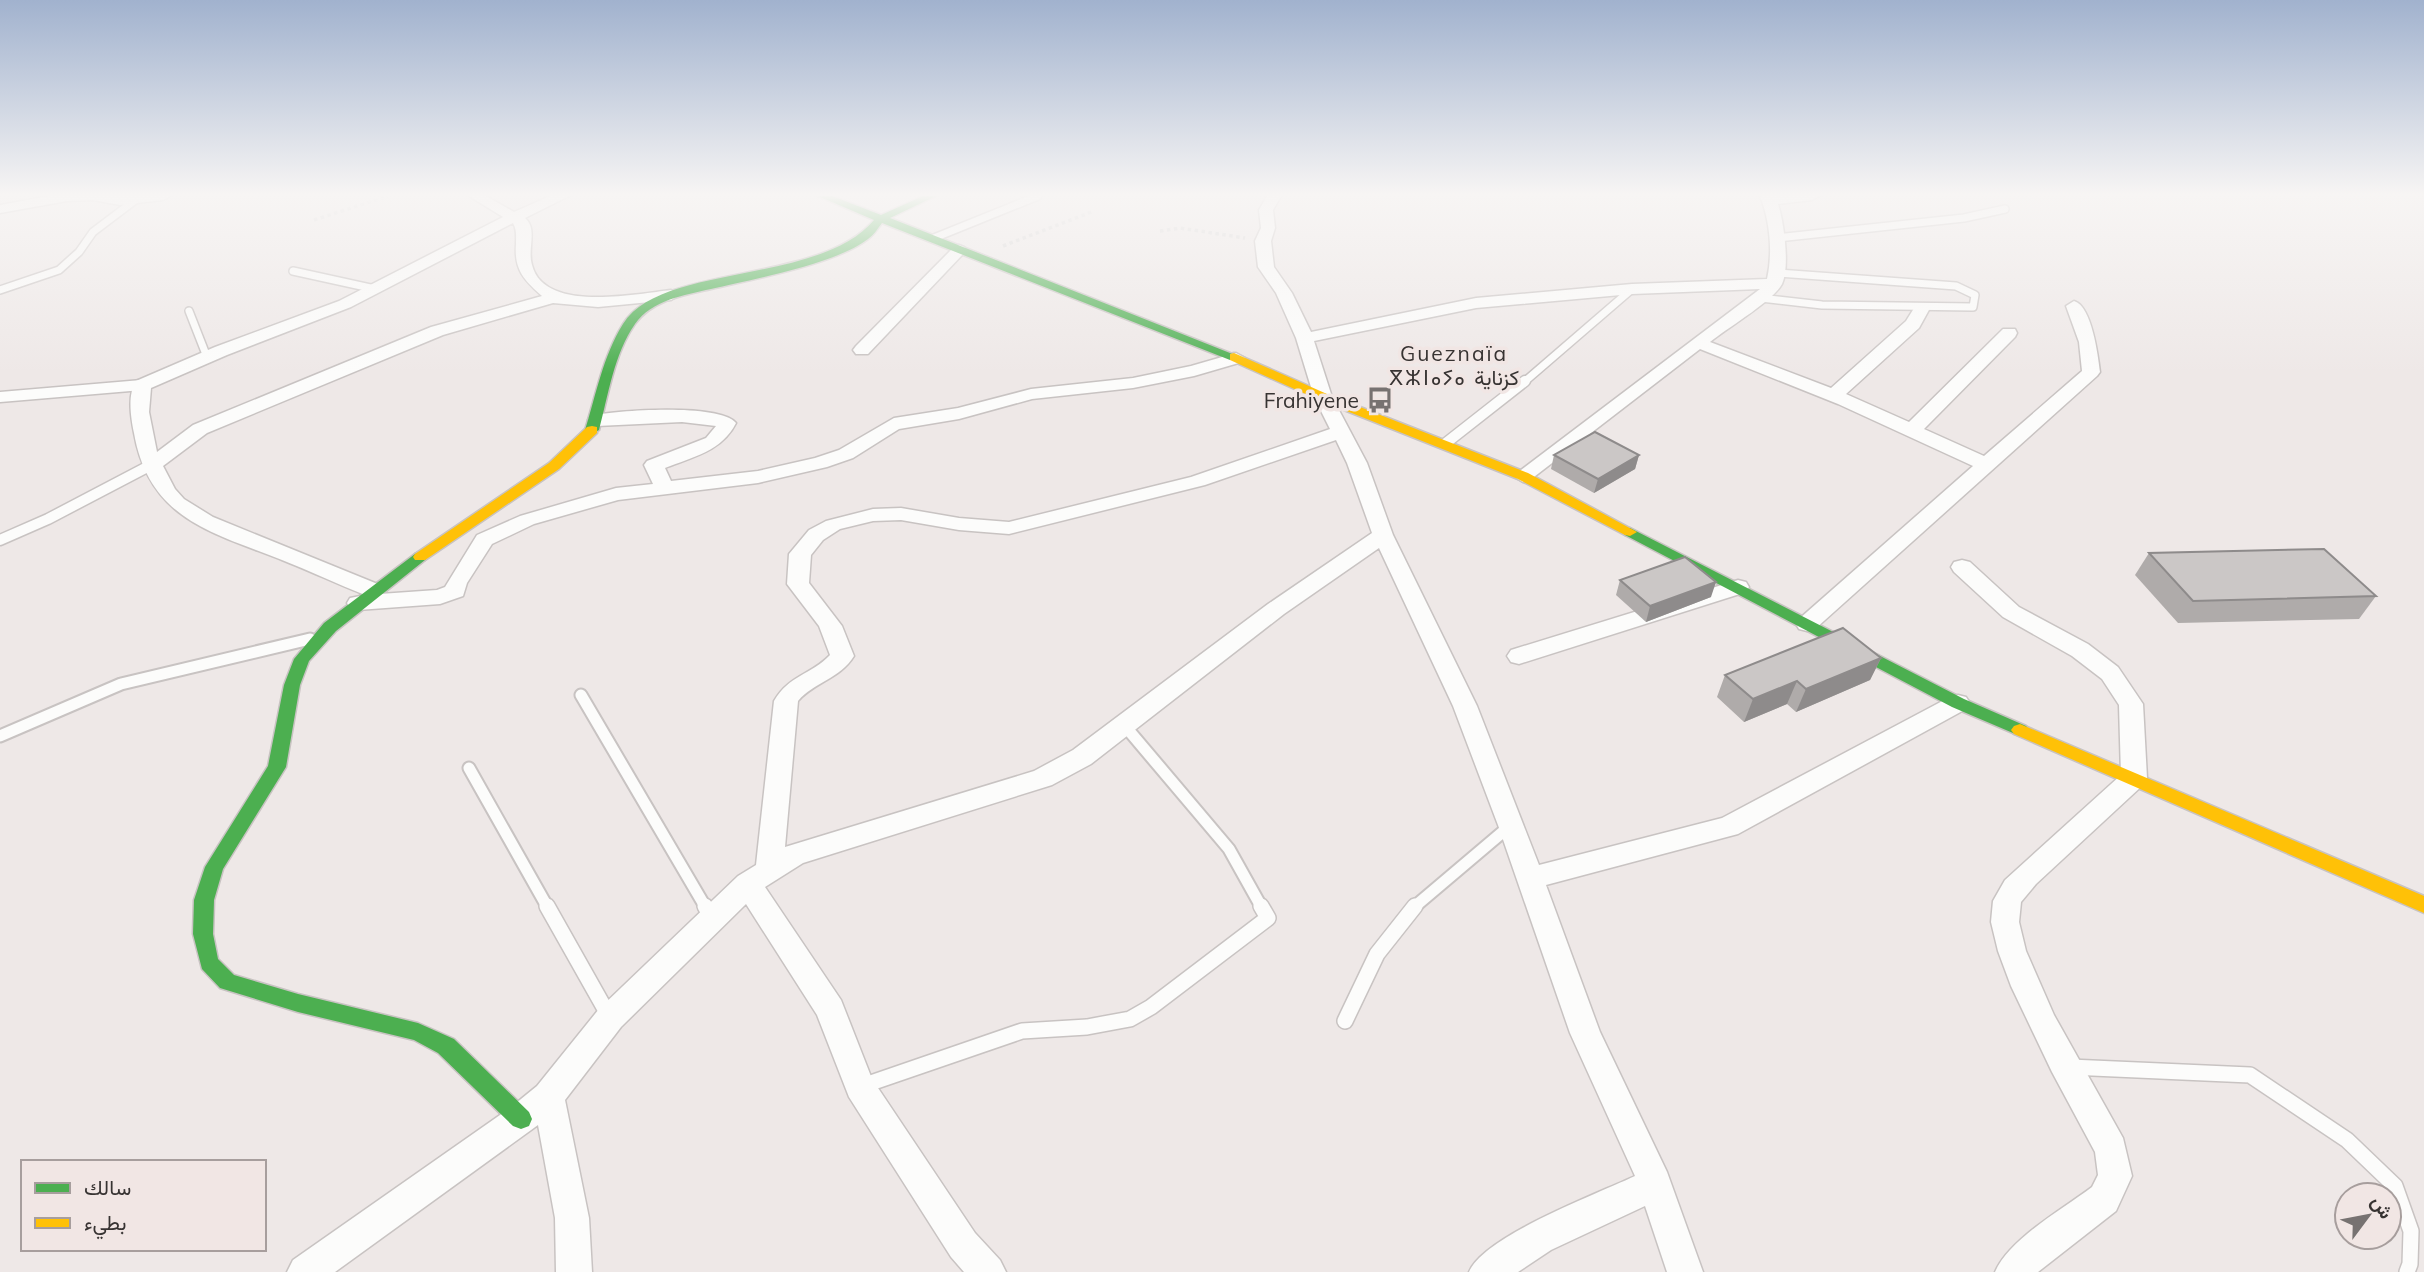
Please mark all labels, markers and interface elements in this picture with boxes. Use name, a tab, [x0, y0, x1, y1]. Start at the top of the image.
district label: Gueznaïa ⴳⵣⵏⴰⵢⴰ كزناية	[1389, 340, 1519, 391]
bus stop icon: Frahiyene	[1365, 385, 1395, 415]
place label: Frahiyene	[1264, 387, 1359, 413]
legend	[21, 1160, 266, 1251]
text: سالك	[84, 1174, 131, 1200]
north arrow	[2333, 1181, 2403, 1251]
text: ش	[2366, 1191, 2399, 1223]
text: بطيء	[84, 1209, 127, 1240]

